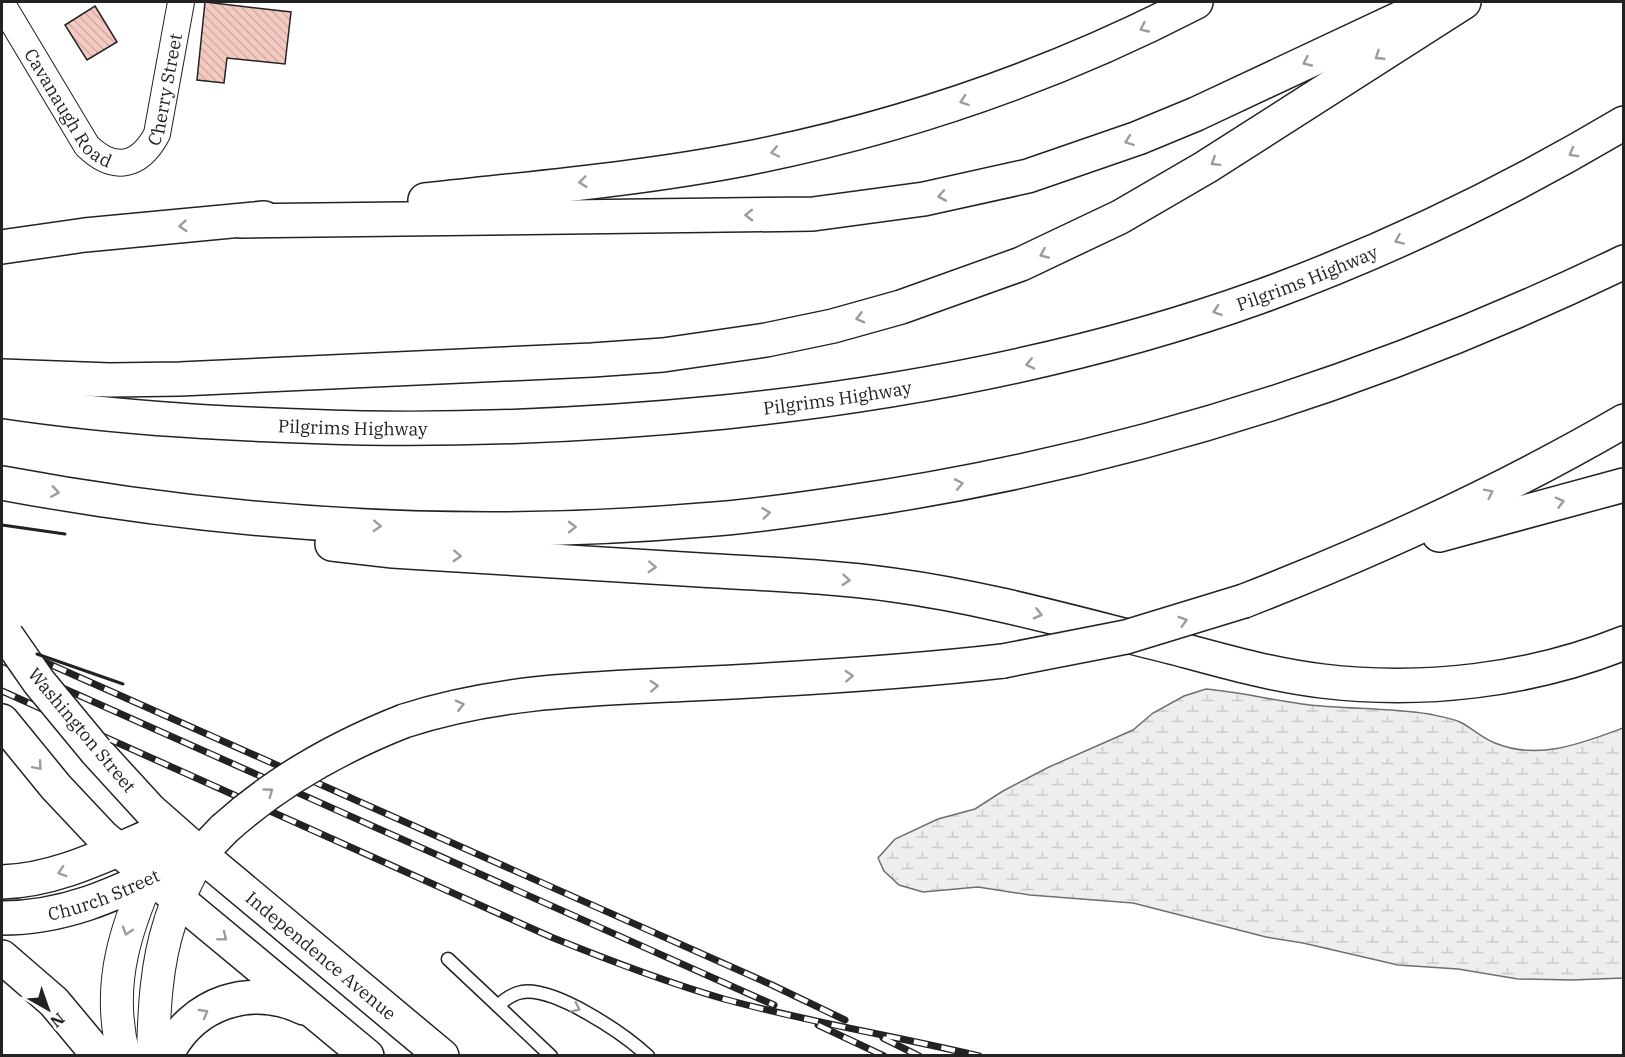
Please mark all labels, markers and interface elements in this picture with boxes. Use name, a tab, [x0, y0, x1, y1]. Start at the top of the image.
one-way arrow	[1139, 20, 1150, 32]
street label: Cherry Street	[141, 31, 187, 150]
street label: Cavanaugh Road	[20, 44, 116, 172]
one-way arrow	[1375, 49, 1386, 60]
one-way arrow	[1303, 54, 1314, 66]
one-way arrow	[959, 94, 969, 107]
one-way arrow	[1125, 134, 1135, 147]
one-way arrow	[771, 145, 781, 158]
one-way arrow	[1569, 146, 1579, 157]
one-way arrow	[1211, 154, 1221, 166]
one-way arrow	[578, 175, 587, 188]
one-way arrow	[938, 189, 947, 201]
one-way arrow	[744, 209, 753, 221]
one-way arrow	[178, 219, 187, 232]
one-way arrow	[1394, 233, 1405, 245]
street label: Pilgrims Highway	[1233, 239, 1381, 316]
one-way arrow	[1039, 247, 1050, 259]
one-way arrow	[1212, 304, 1223, 316]
one-way arrow	[855, 311, 865, 324]
one-way arrow	[1025, 357, 1035, 370]
street label: Pilgrims Highway	[762, 375, 914, 419]
street label: Pilgrims Highway	[277, 414, 428, 440]
one-way arrow	[953, 478, 963, 491]
one-way arrow	[50, 485, 60, 498]
one-way arrow	[1483, 489, 1494, 501]
one-way arrow	[1555, 496, 1565, 509]
one-way arrow	[761, 508, 771, 520]
one-way arrow	[372, 520, 381, 533]
one-way arrow	[567, 520, 576, 533]
one-way arrow	[453, 549, 462, 562]
one-way arrow	[647, 561, 656, 574]
one-way arrow	[842, 573, 851, 586]
one-way arrow	[1033, 606, 1043, 619]
one-way arrow	[1177, 616, 1188, 628]
street label: Washington Street	[23, 663, 141, 797]
one-way arrow	[844, 669, 853, 682]
one-way arrow	[650, 679, 659, 692]
one-way arrow	[455, 699, 465, 712]
one-way arrow	[31, 759, 42, 770]
one-way arrow	[262, 789, 273, 800]
street label: Church Street	[46, 863, 163, 925]
one-way arrow	[58, 865, 68, 877]
street label: Independence Avenue	[241, 886, 401, 1025]
one-way arrow	[122, 925, 134, 936]
one-way arrow	[217, 929, 228, 940]
north arrow	[18, 979, 78, 1039]
one-way arrow	[570, 1001, 581, 1013]
one-way arrow	[198, 1008, 208, 1020]
text: N	[46, 1009, 69, 1032]

